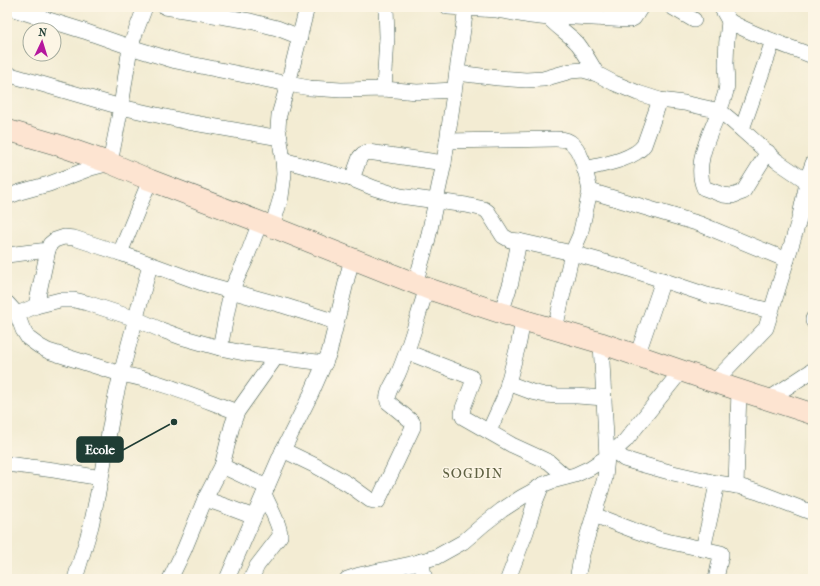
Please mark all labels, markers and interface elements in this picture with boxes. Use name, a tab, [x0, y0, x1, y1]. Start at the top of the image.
north arrow	[22, 22, 62, 62]
text: N	[38, 26, 48, 39]
callout: Ecole	[77, 437, 123, 462]
text: Ecole	[85, 442, 116, 457]
district label: SOGDIN	[443, 465, 503, 482]

